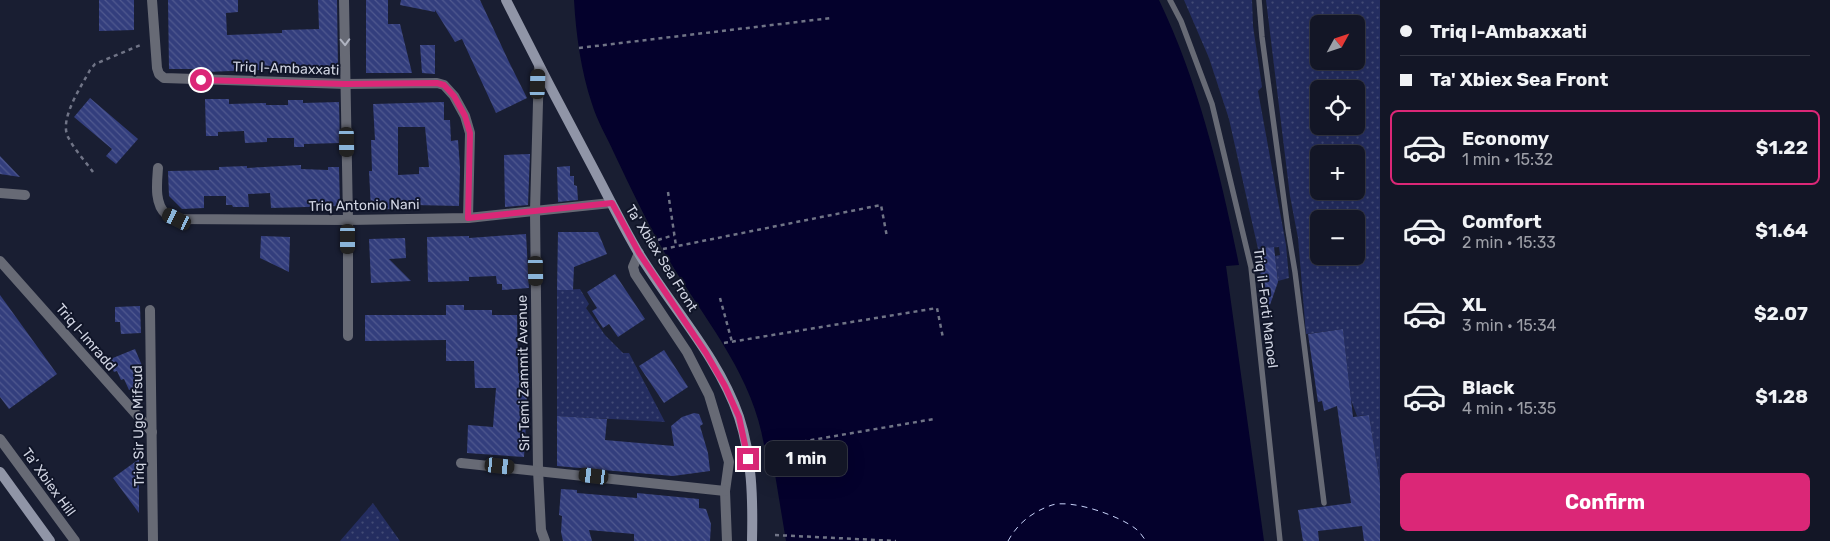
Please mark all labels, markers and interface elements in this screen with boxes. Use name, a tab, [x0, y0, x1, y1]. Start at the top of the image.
north arrow	[1310, 15, 1365, 70]
map controls	[1310, 15, 1365, 265]
text: Triq l-Ambaxxati	[1430, 20, 1587, 43]
one-way arrow	[340, 38, 350, 46]
street label: Triq l-Ambaxxati	[232, 58, 340, 79]
text: Ta' Xbiex Sea Front	[1430, 68, 1608, 91]
route start	[190, 69, 212, 91]
car	[529, 69, 546, 99]
button: locate	[1310, 80, 1365, 135]
icon: car	[1402, 125, 1447, 170]
car	[339, 127, 354, 157]
text: Economy	[1462, 127, 1549, 150]
text: $1.22	[1756, 136, 1808, 159]
button: +	[1310, 145, 1365, 200]
text: 1 min · 15:32	[1462, 150, 1553, 169]
street label: Triq Antonio Nani	[308, 196, 420, 215]
street label: Ta' Xbiex Sea Front	[622, 202, 702, 315]
car	[160, 206, 193, 232]
icon: car	[1402, 208, 1447, 253]
button: −	[1310, 210, 1365, 265]
text: Comfort	[1462, 210, 1542, 233]
text: $1.64	[1755, 219, 1808, 242]
car	[340, 224, 355, 254]
text: 2 min · 15:33	[1462, 233, 1556, 252]
street label: Triq il-Forti Manoel	[1250, 247, 1281, 369]
car	[528, 256, 543, 286]
icon: car	[1402, 291, 1447, 336]
text: XL	[1462, 293, 1486, 316]
street label: Sir Temi Zammit Avenue	[514, 295, 533, 451]
street label: Triq l-Imradd	[52, 300, 119, 374]
text: $2.07	[1754, 302, 1808, 325]
text: 3 min · 15:34	[1462, 316, 1556, 335]
street label: Triq Sir Ugo Mifsud	[129, 365, 148, 487]
icon: car	[1402, 374, 1447, 419]
text: Black	[1462, 376, 1514, 399]
text: $1.28	[1755, 385, 1808, 408]
text: 4 min · 15:35	[1462, 399, 1556, 418]
callout: 1 min	[766, 442, 848, 476]
street label: Ta' Xbiex Hill	[18, 445, 79, 520]
route end	[737, 448, 759, 470]
text: 1 min	[786, 449, 826, 468]
car	[484, 457, 515, 475]
car	[578, 467, 609, 485]
button: Confirm	[1400, 473, 1810, 531]

